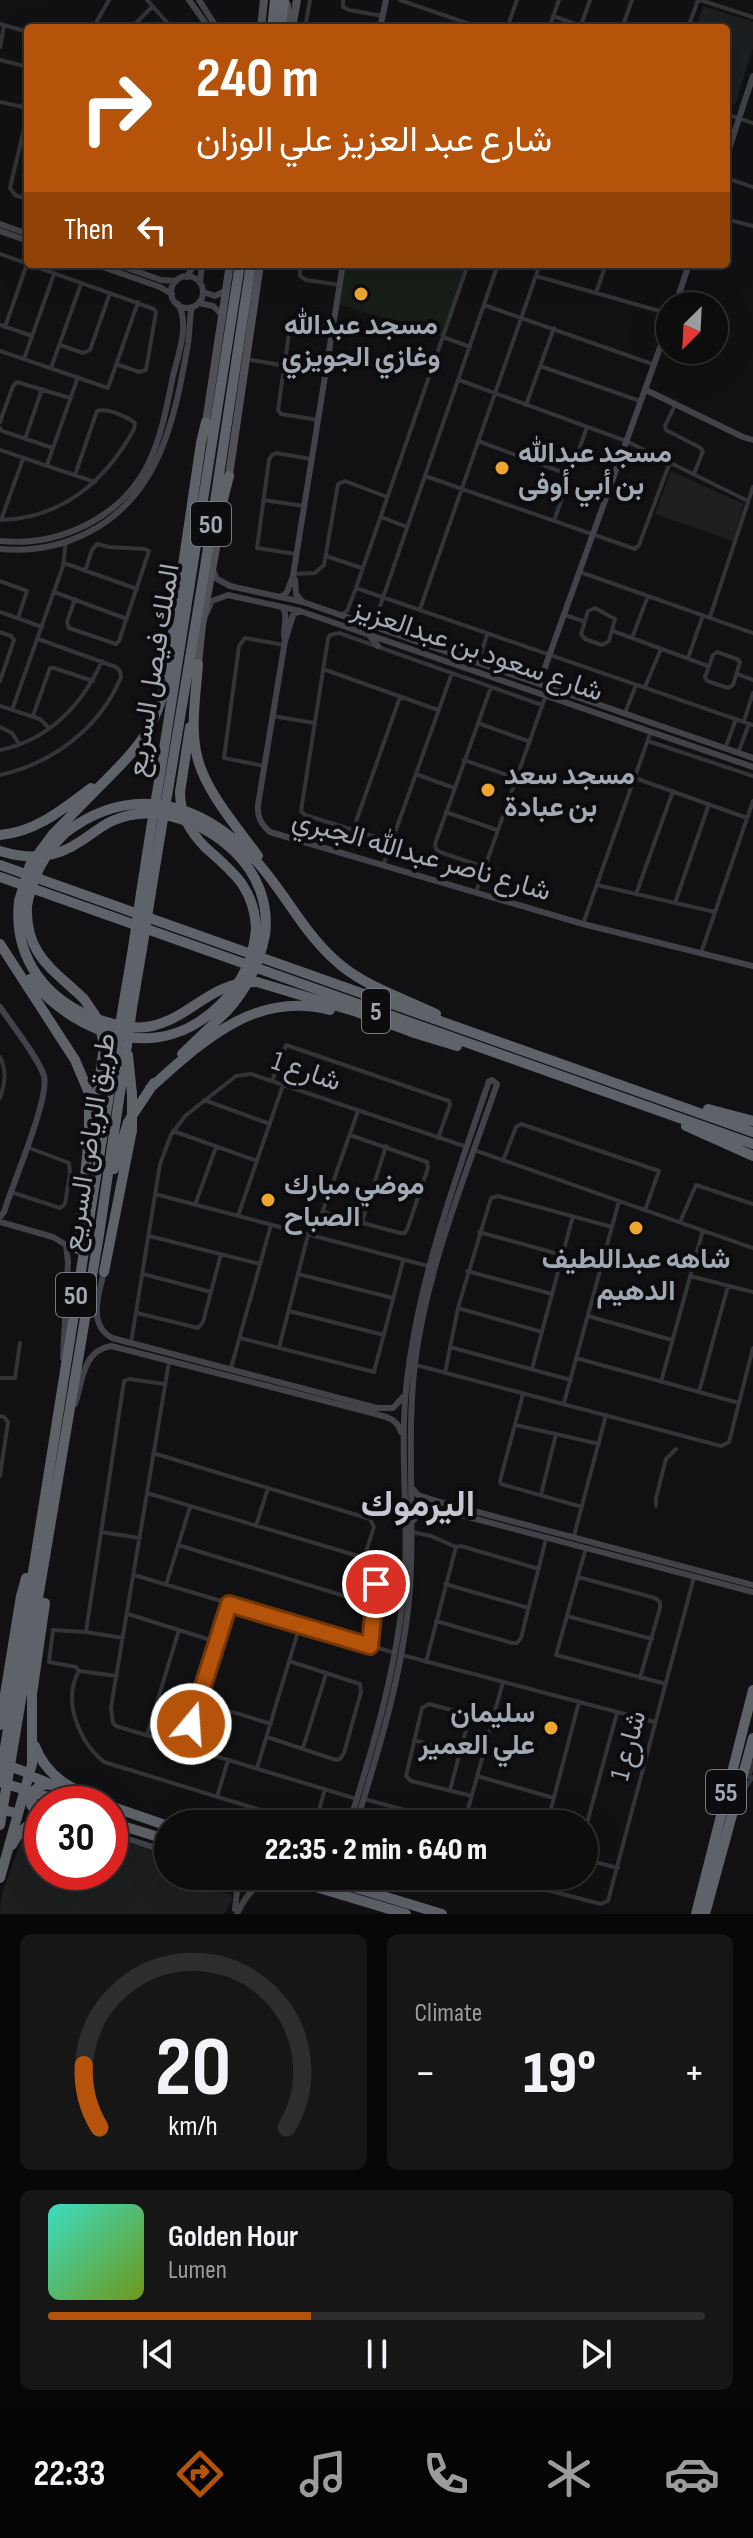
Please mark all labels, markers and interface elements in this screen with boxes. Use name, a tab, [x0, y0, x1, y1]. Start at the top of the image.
text: 240 m	[196, 46, 319, 113]
icon: right	[64, 56, 168, 160]
text: شارع عبد العزيز علي الوزان	[196, 119, 552, 162]
icon: left	[130, 208, 174, 252]
text: Then	[64, 212, 114, 248]
marker: مسجد عبدالله وغازي الجويزي	[352, 285, 370, 303]
north arrow	[656, 292, 728, 364]
map controls	[656, 292, 728, 364]
place label: مسجد عبدالله وغازي الجويزي	[282, 307, 441, 380]
place label: مسجد عبدالله بن أبي أوفى	[518, 435, 672, 508]
marker: مسجد عبدالله بن أبي أوفى	[493, 459, 511, 477]
road number: 50	[191, 502, 231, 546]
street label: الملك فيصل السريع	[120, 561, 189, 780]
street label: شارع سعود بن عبدالعزيز	[346, 592, 607, 710]
place label: مسجد سعد بن عبادة	[504, 759, 635, 824]
marker: مسجد سعد بن عبادة	[479, 781, 497, 799]
street label: شارع ناصر عبدالله الجبري	[287, 802, 555, 913]
road number: 5	[362, 989, 390, 1033]
street label: طريق الرياض السريع	[56, 1031, 125, 1254]
street label: شارع 1	[267, 1044, 345, 1099]
place label: موضي مبارك الصباح	[284, 1169, 425, 1235]
marker: موضي مبارك الصباح	[259, 1191, 277, 1209]
marker: شاهه عبداللطيف الدهيم	[627, 1219, 645, 1237]
place label: شاهه عبداللطيف الدهيم	[542, 1243, 730, 1309]
road number: 50	[56, 1273, 96, 1317]
district label: اليرموك	[361, 1484, 475, 1527]
pin	[342, 1550, 410, 1618]
icon: arrive	[354, 1562, 398, 1606]
position arrow	[149, 1682, 233, 1766]
place label: سليمان علي العمير	[417, 1697, 535, 1768]
street label: شارع 1	[603, 1707, 654, 1784]
marker: سليمان علي العمير	[542, 1719, 560, 1737]
road number: 55	[706, 1770, 746, 1814]
speed limit sign: 30	[24, 1786, 128, 1890]
text: 22:35 · 2 min · 640 m	[265, 1832, 487, 1868]
text: Climate	[415, 1998, 482, 2029]
text: 20	[155, 2019, 231, 2119]
text: 19°	[523, 2038, 596, 2110]
text: −	[415, 2047, 436, 2100]
text: +	[683, 2047, 705, 2100]
text: km/h	[169, 2109, 218, 2144]
text: Golden Hour	[168, 2219, 298, 2255]
text: Lumen	[168, 2255, 227, 2286]
icon: previous	[136, 2332, 180, 2376]
icon: pause	[355, 2332, 399, 2376]
icon: next	[574, 2332, 618, 2376]
icon: directions	[172, 2446, 228, 2502]
icon: music	[295, 2446, 351, 2502]
icon: phone	[418, 2446, 474, 2502]
icon: climate	[541, 2446, 597, 2502]
icon: car	[664, 2446, 720, 2502]
text: 22:33	[33, 2453, 105, 2496]

